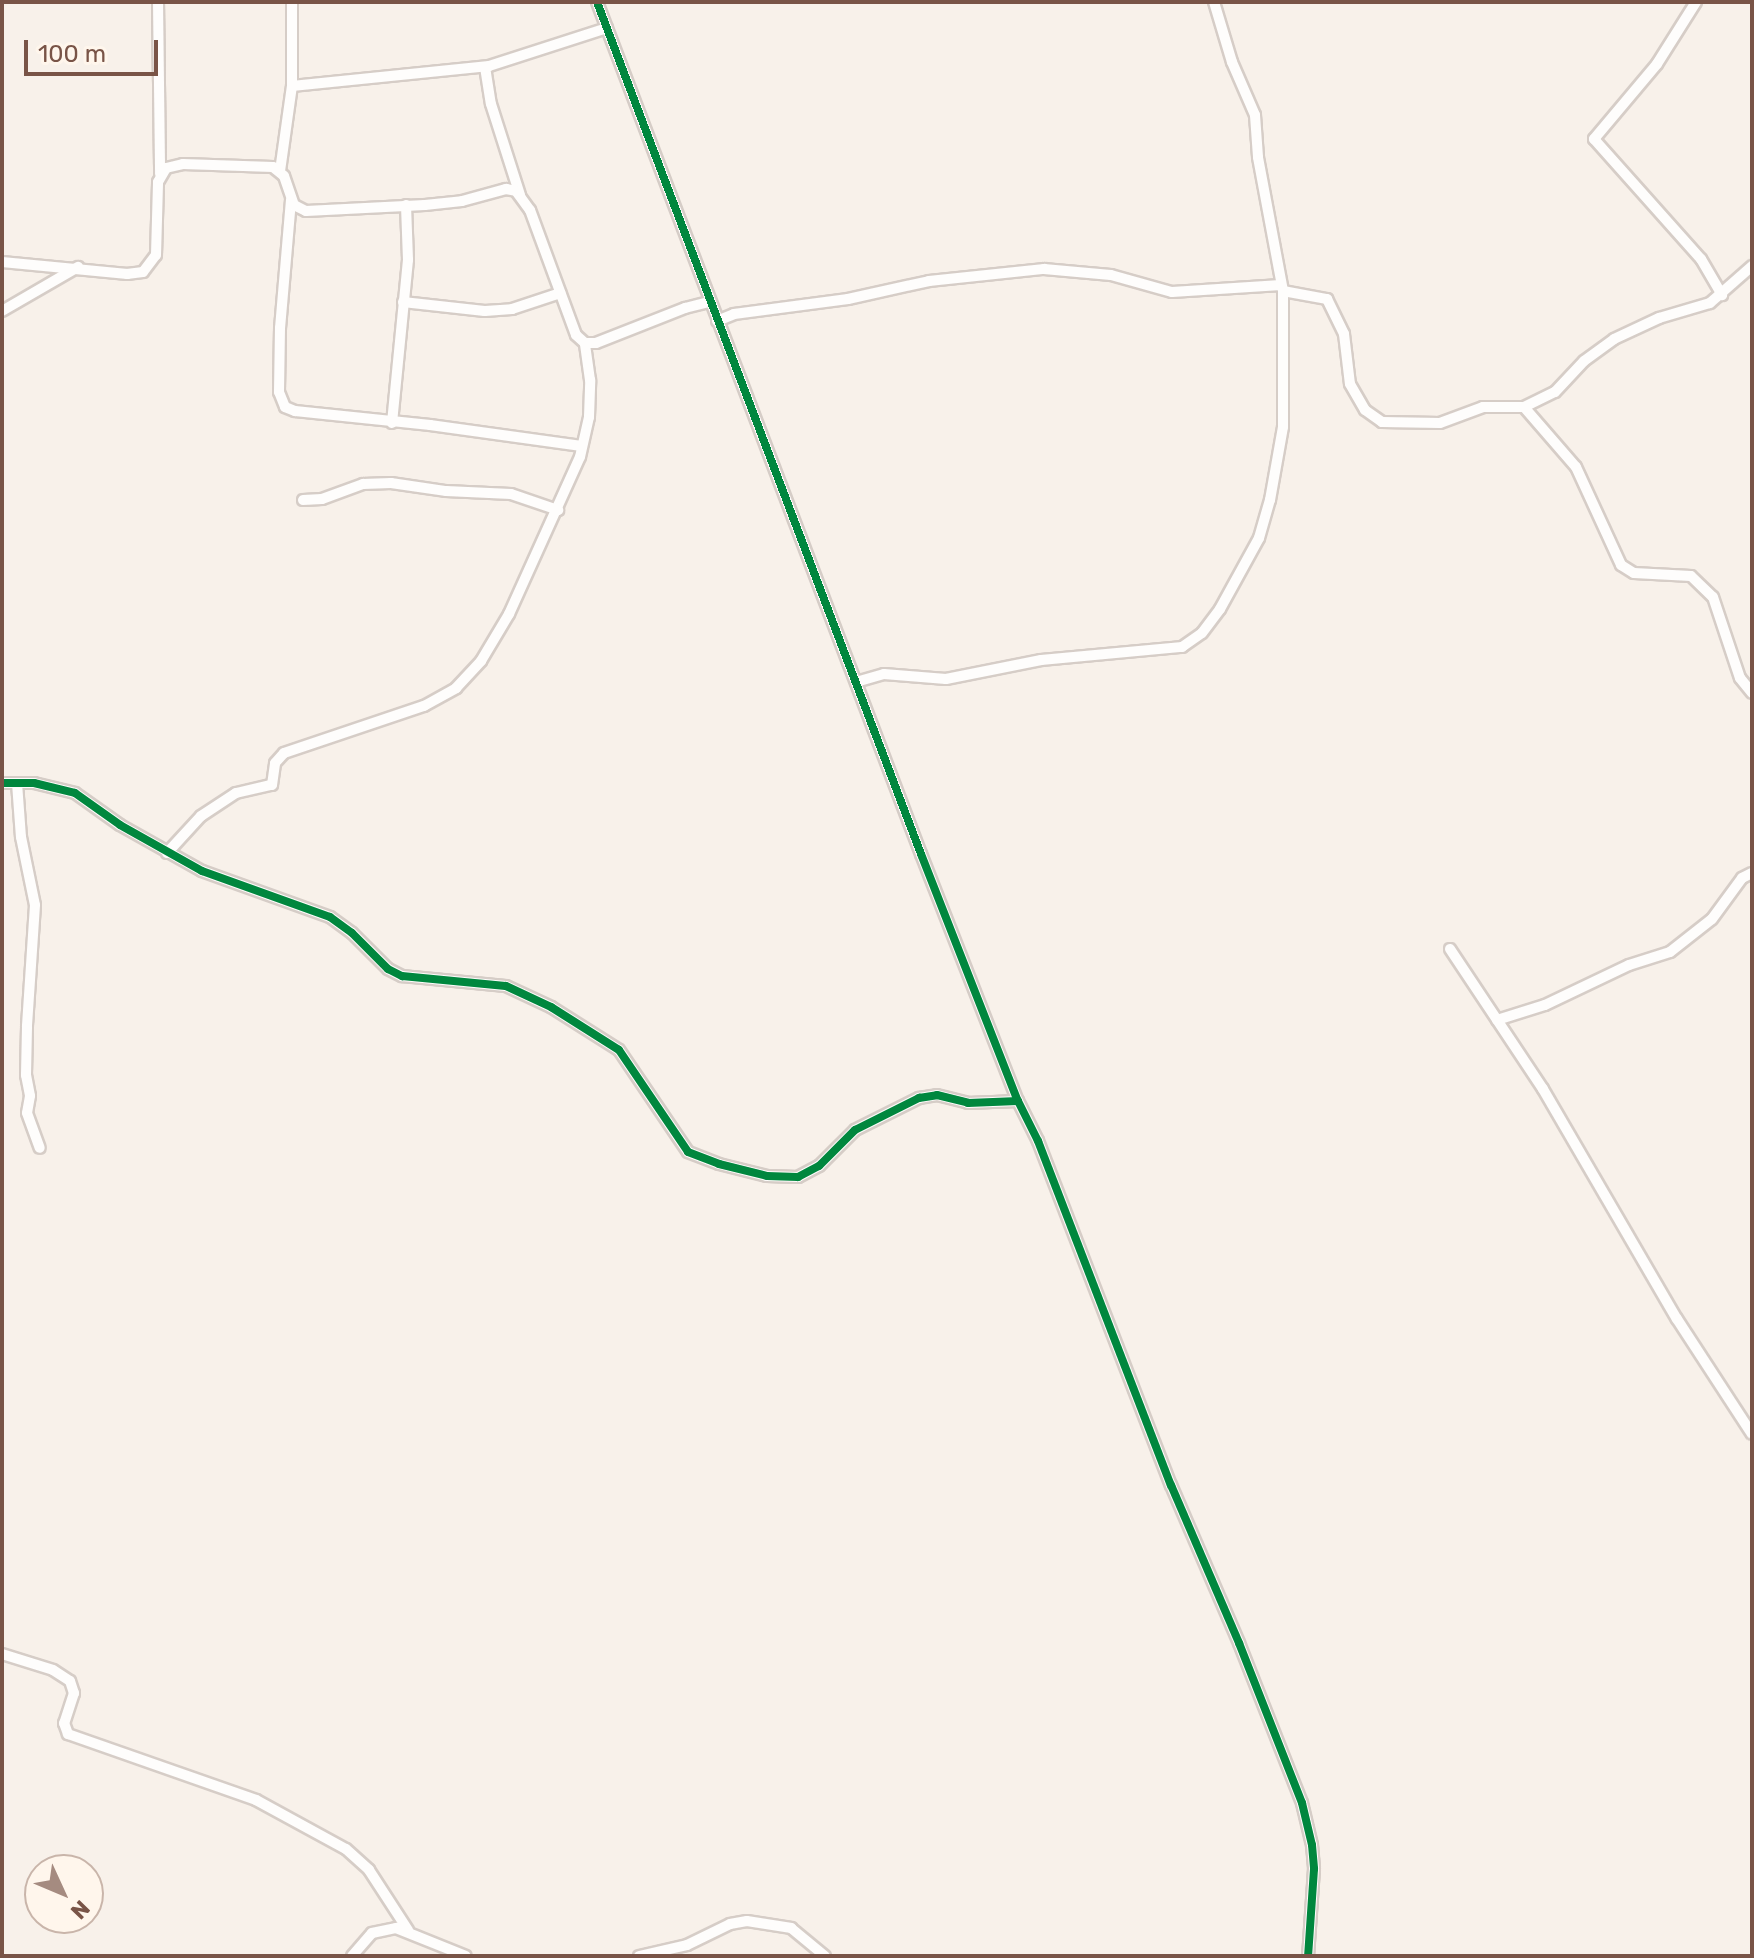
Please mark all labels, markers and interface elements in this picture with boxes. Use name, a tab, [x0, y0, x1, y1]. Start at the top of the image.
scale bar	[28, 24, 162, 74]
text: 100 m	[38, 40, 106, 68]
north arrow	[24, 1854, 104, 1934]
text: N	[65, 1895, 95, 1925]

